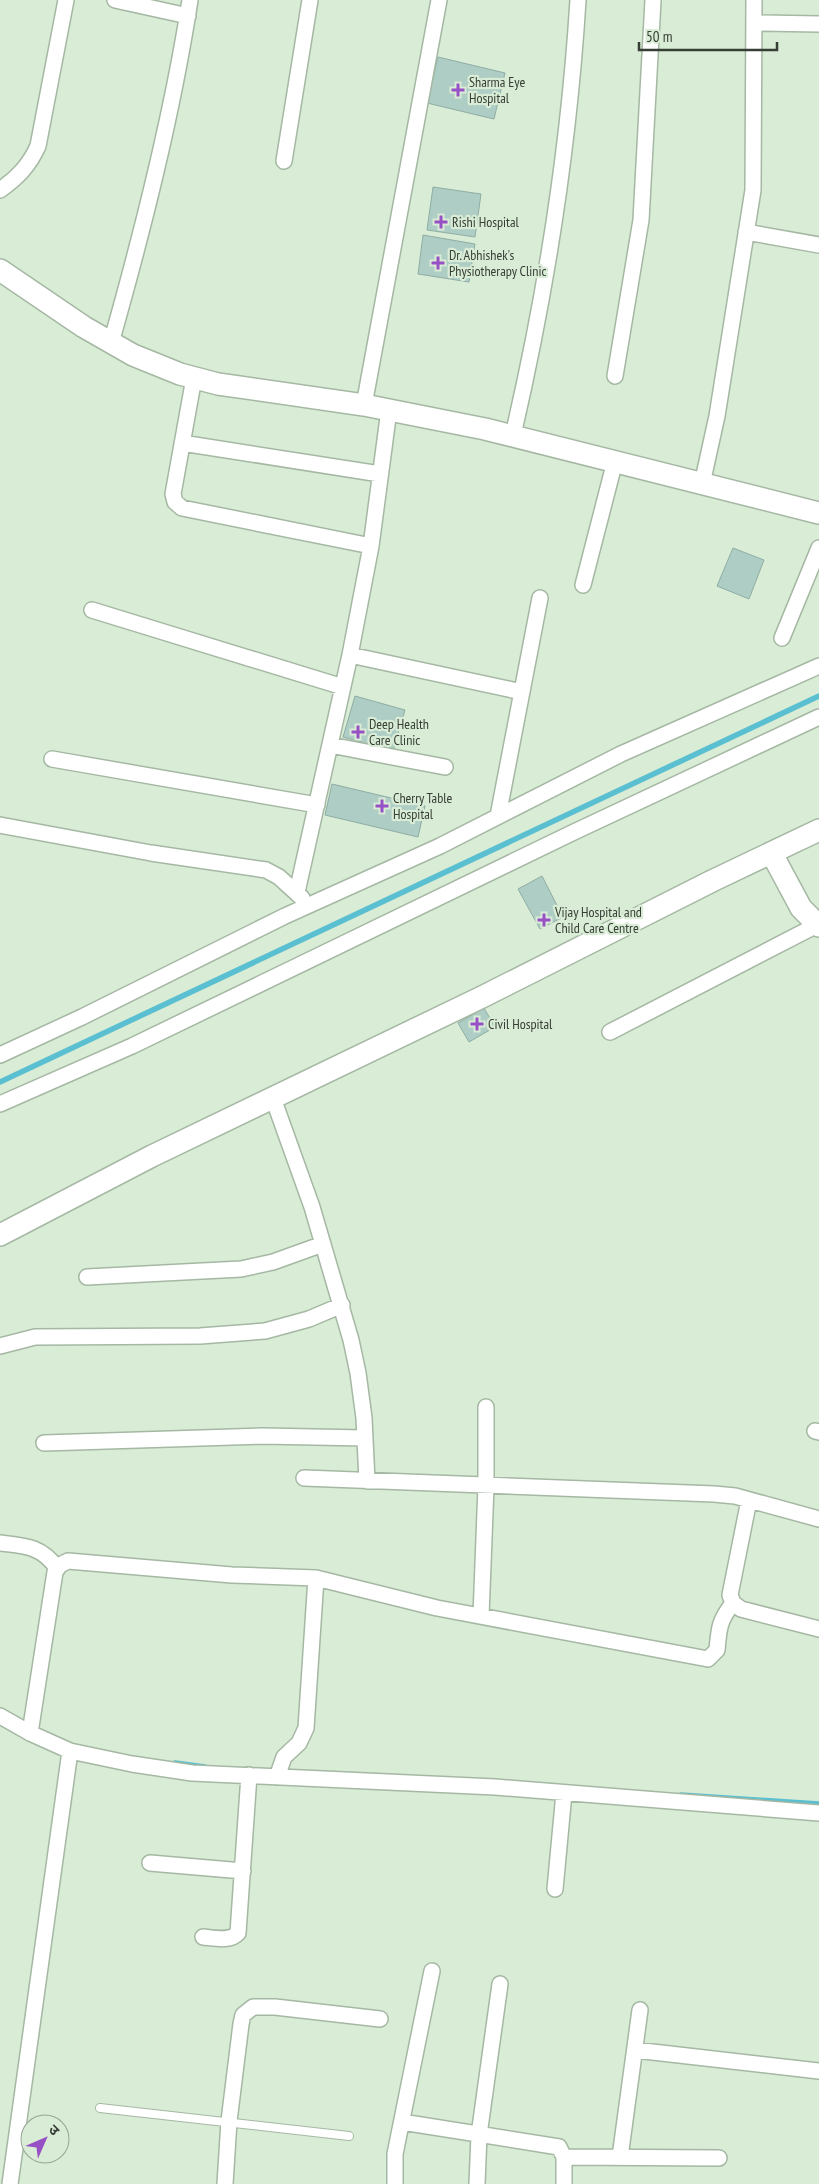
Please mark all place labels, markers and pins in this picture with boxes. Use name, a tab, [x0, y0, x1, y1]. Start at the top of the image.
place label: Sharma Eye Hospital	[469, 73, 526, 107]
marker: Sharma Eye Hospital	[451, 83, 465, 97]
place label: Rishi Hospital	[452, 213, 520, 231]
marker: Rishi Hospital	[434, 215, 448, 229]
place label: Dr. Abhishek's Physiotherapy Clinic	[449, 246, 546, 280]
marker: Dr. Abhishek's Physiotherapy Clinic	[431, 256, 445, 270]
place label: Deep Health Care Clinic	[369, 715, 429, 749]
marker: Deep Health Care Clinic	[351, 725, 365, 739]
place label: Cherry Table Hospital	[393, 789, 452, 823]
marker: Cherry Table Hospital	[375, 799, 389, 813]
place label: Vijay Hospital and Child Care Centre	[554, 903, 642, 937]
marker: Vijay Hospital and Child Care Centre	[537, 913, 551, 927]
place label: Civil Hospital	[488, 1015, 553, 1033]
marker: Civil Hospital	[470, 1017, 484, 1031]

